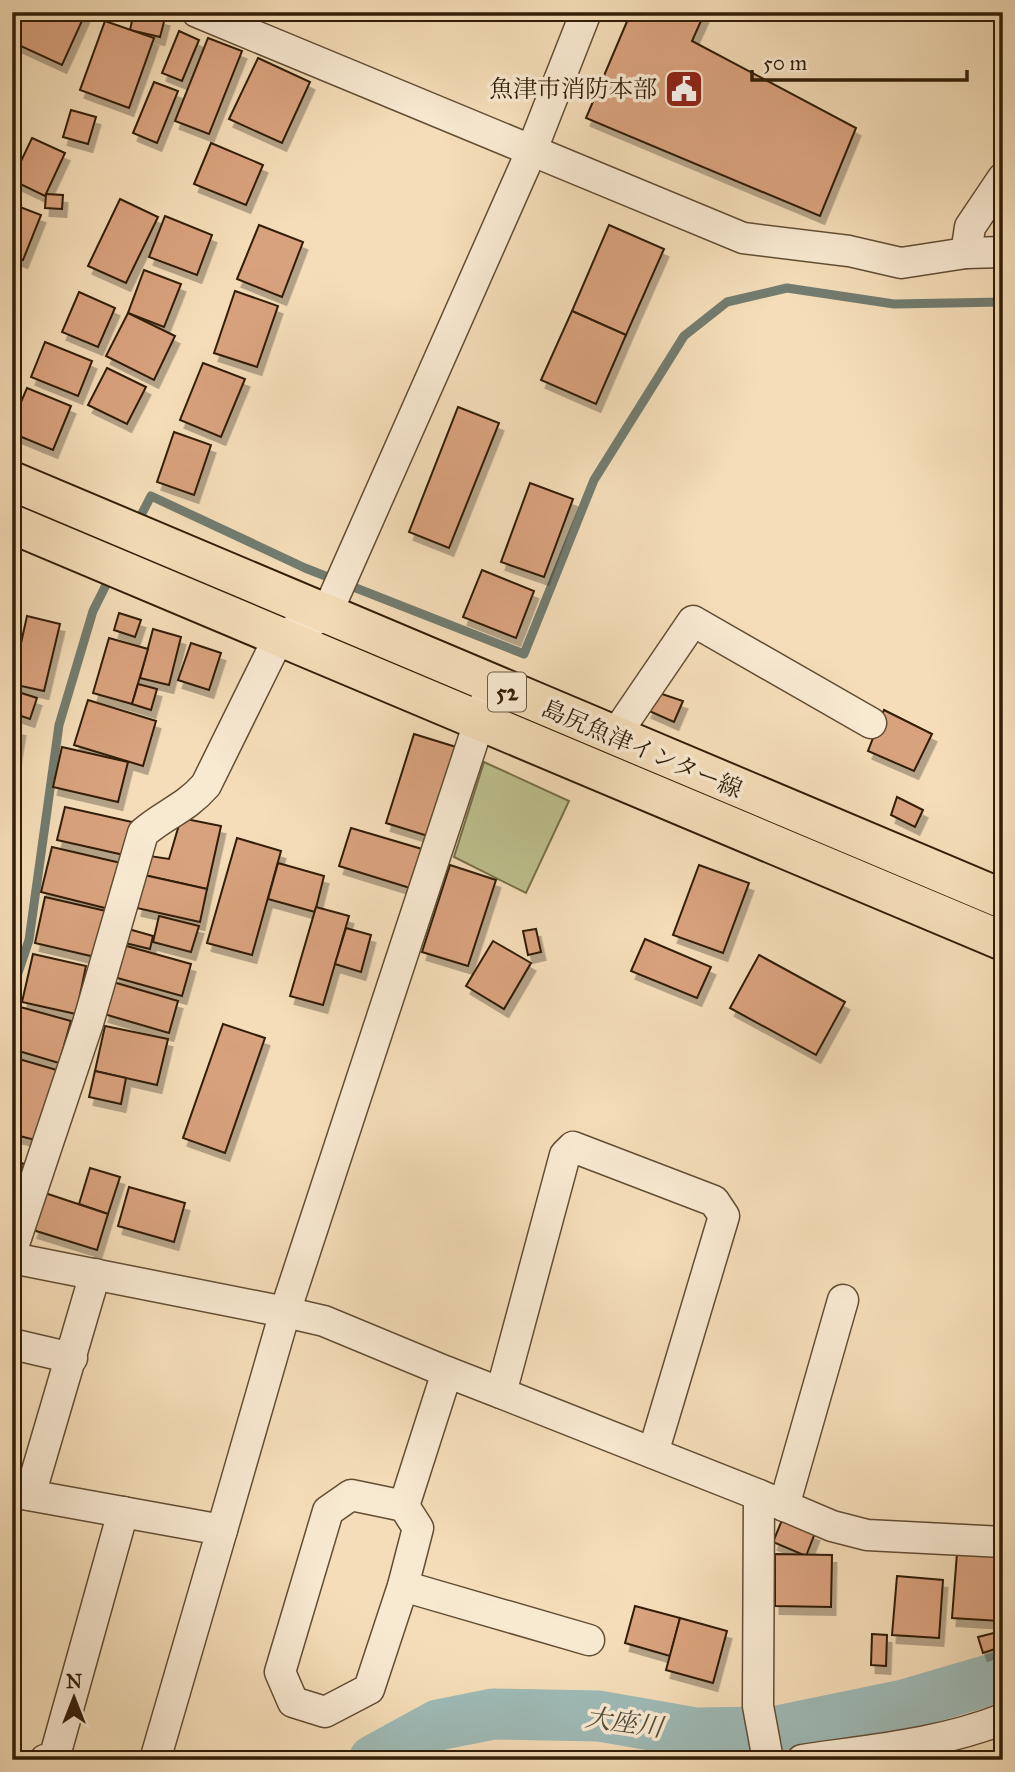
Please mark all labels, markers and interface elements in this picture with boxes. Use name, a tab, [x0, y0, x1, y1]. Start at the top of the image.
scale bar	[752, 38, 968, 82]
text: 50 m	[763, 50, 808, 76]
public building icon: 魚津市消防本部	[663, 68, 705, 110]
place label: 魚津市消防本部	[489, 74, 657, 104]
road number: 52	[488, 672, 526, 712]
street label: 島尻魚津インター線	[537, 693, 747, 805]
north arrow	[38, 1664, 108, 1734]
text: N	[66, 1670, 82, 1693]
water label: 大座川	[583, 1701, 668, 1744]

